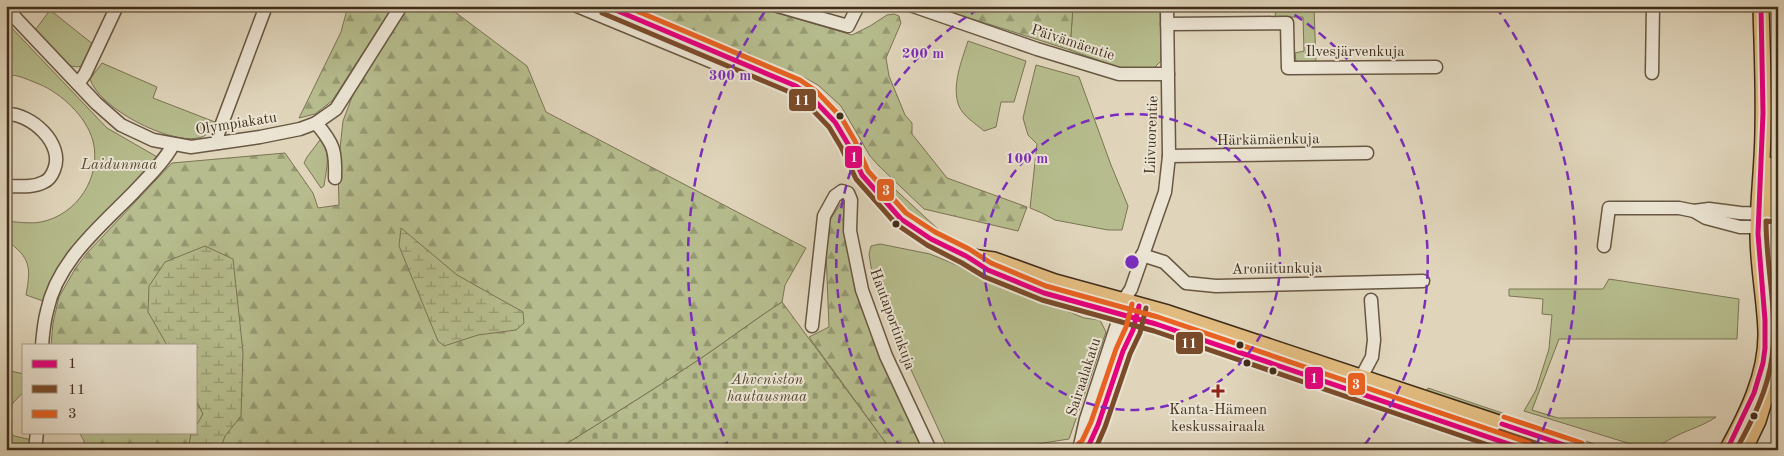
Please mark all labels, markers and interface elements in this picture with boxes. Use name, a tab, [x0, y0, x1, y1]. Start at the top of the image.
street label: Päivämäentie	[1029, 23, 1116, 64]
street label: Ilvesjärvenkuja	[1305, 45, 1405, 60]
text: 200 m	[902, 47, 944, 62]
text: 300 m	[709, 69, 751, 84]
line badge: 11	[788, 88, 817, 112]
text: 11	[794, 94, 810, 108]
street label: Liivuorentie	[1144, 95, 1161, 175]
street label: Olympiakatu	[195, 111, 278, 138]
unlabelled marker	[835, 111, 845, 121]
street label: Härkämäenkuja	[1216, 132, 1320, 149]
line badge: 1	[844, 145, 863, 169]
text: 1	[850, 151, 858, 165]
text: 100 m	[1006, 152, 1048, 167]
park label: Laidunmaa	[80, 158, 157, 173]
line badge: 3	[876, 178, 895, 202]
text: 3	[882, 184, 890, 198]
unlabelled marker	[891, 219, 901, 229]
centre of rings	[1123, 253, 1141, 271]
street label: Aroniitunkuja	[1232, 261, 1323, 278]
street label: Hautaportinkuja	[866, 267, 917, 373]
line badge: 11	[1175, 331, 1204, 355]
street label: Sairaalakatu	[1065, 336, 1104, 419]
text: 11	[1181, 337, 1197, 351]
unlabelled marker	[1235, 340, 1245, 350]
legend	[22, 344, 198, 434]
text: 1	[68, 357, 77, 372]
unlabelled marker	[1242, 358, 1252, 368]
unlabelled marker	[1268, 366, 1278, 376]
line badge: 1	[1304, 366, 1324, 390]
text: 1	[1310, 372, 1318, 386]
line badge: 3	[1347, 372, 1366, 396]
park label: Ahveniston hautausmaa	[727, 373, 807, 405]
text: 3	[1352, 378, 1360, 392]
text: 11	[68, 383, 85, 398]
marker: Kanta-Hämeen keskussairaala	[1211, 384, 1225, 398]
place label: Kanta-Hämeen keskussairaala	[1169, 403, 1267, 435]
text: 3	[68, 407, 77, 422]
unlabelled marker	[1749, 411, 1759, 421]

